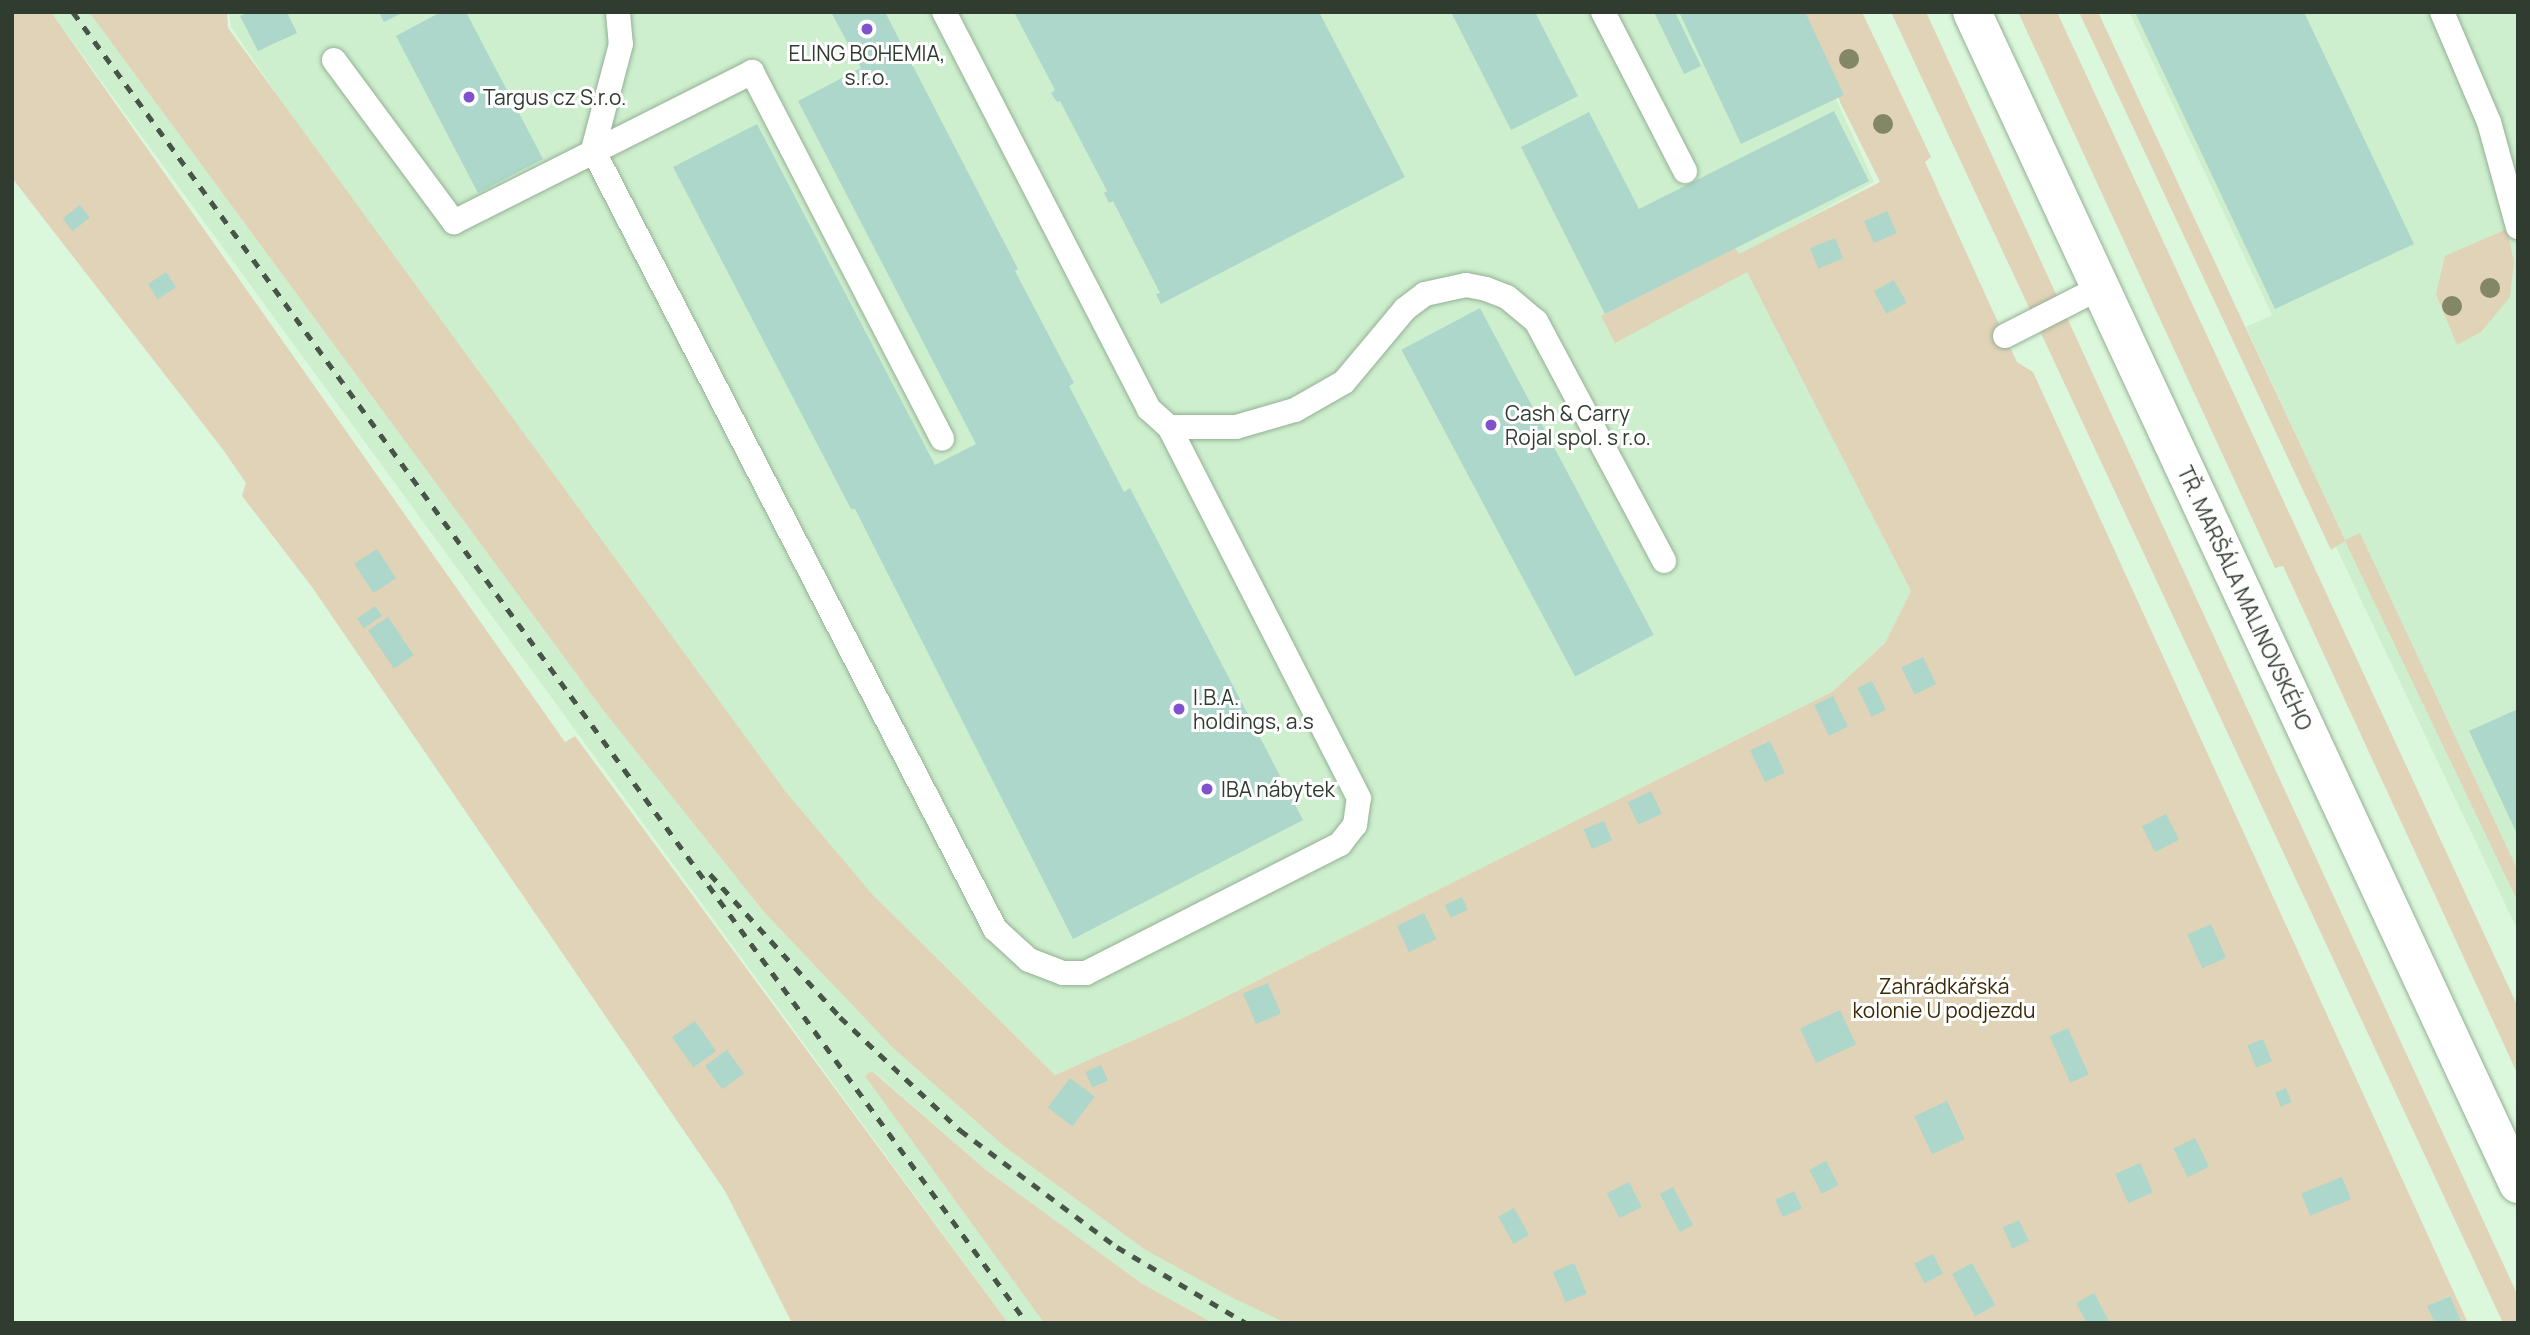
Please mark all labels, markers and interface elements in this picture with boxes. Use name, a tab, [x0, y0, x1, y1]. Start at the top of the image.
marker: ELING BOHEMIA, s.r.o.	[859, 21, 875, 37]
place label: ELING BOHEMIA, s.r.o.	[789, 40, 945, 90]
place label: Targus cz S.r.o.	[483, 84, 626, 110]
marker: Targus cz S.r.o.	[461, 89, 477, 105]
place label: Cash & Carry Rojal spol. s r.o.	[1505, 400, 1651, 450]
marker: Cash & Carry Rojal spol. s r.o.	[1483, 417, 1499, 433]
street label: TŘ. MARŠÁLA MALINOVSKÉHO	[2173, 462, 2317, 734]
place label: I.B.A. holdings, a.s	[1193, 684, 1314, 734]
marker: I.B.A. holdings, a.s	[1171, 701, 1187, 717]
place label: IBA nábytek	[1221, 776, 1335, 802]
marker: IBA nábytek	[1199, 781, 1215, 797]
park label: Zahrádkářská kolonie U podjezdu	[1853, 973, 2035, 1023]

